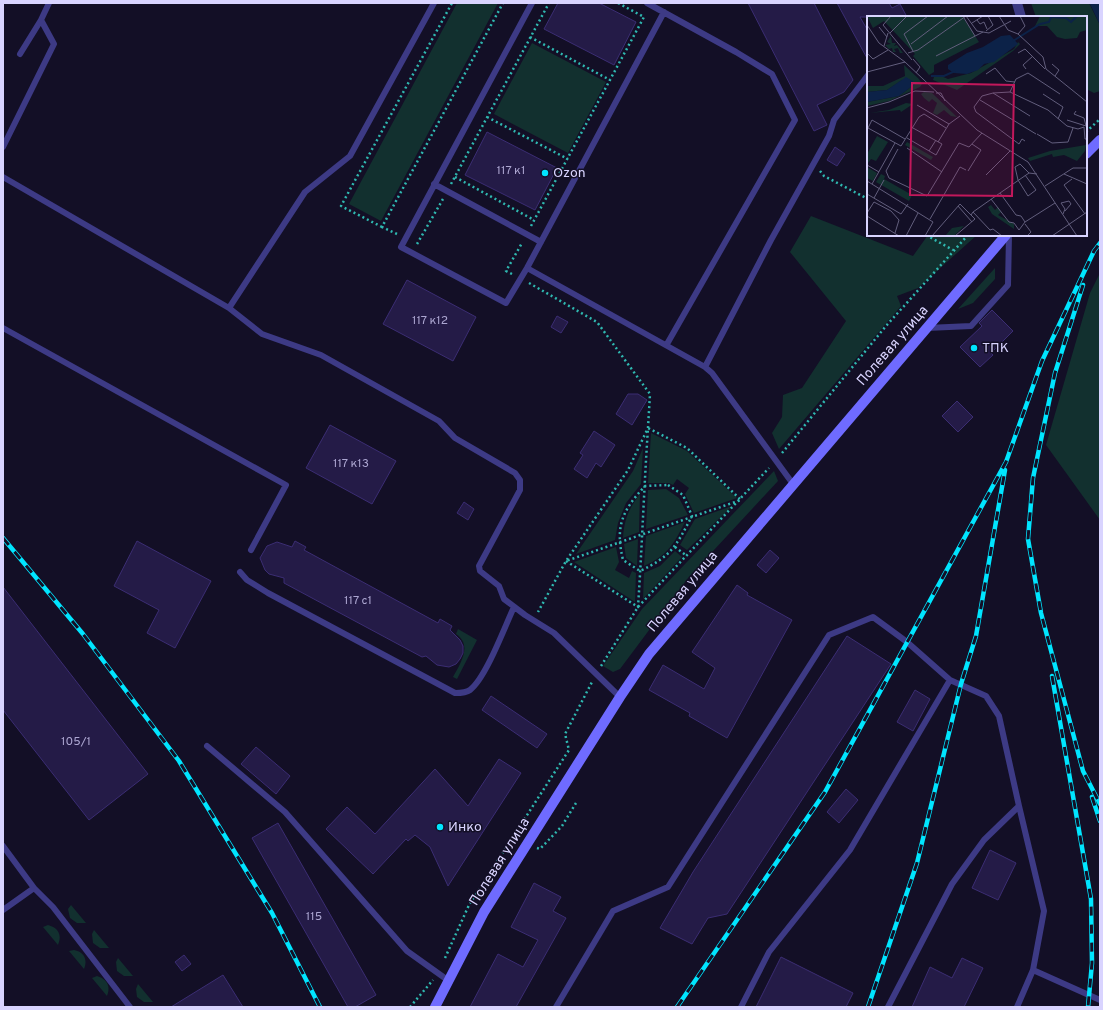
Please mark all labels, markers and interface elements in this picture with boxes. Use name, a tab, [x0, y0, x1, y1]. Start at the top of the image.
inset map	[867, 16, 1087, 236]
house number: 117 к1	[497, 163, 525, 179]
place label: Ozon	[553, 165, 586, 182]
marker: Ozon	[540, 168, 550, 178]
street label: Полевая улица	[854, 302, 932, 390]
house number: 117 к12	[412, 313, 448, 329]
place label: ТПК	[982, 340, 1009, 357]
marker: ТПК	[969, 343, 979, 353]
house number: 117 к13	[333, 456, 369, 472]
street label: Полевая улица	[644, 548, 722, 636]
house number: 117 с1	[344, 593, 372, 609]
house number: 105/1	[61, 734, 91, 750]
street label: Полевая улица	[466, 815, 534, 909]
place label: Инко	[448, 819, 482, 836]
marker: Инко	[435, 822, 445, 832]
house number: 115	[306, 909, 322, 925]

